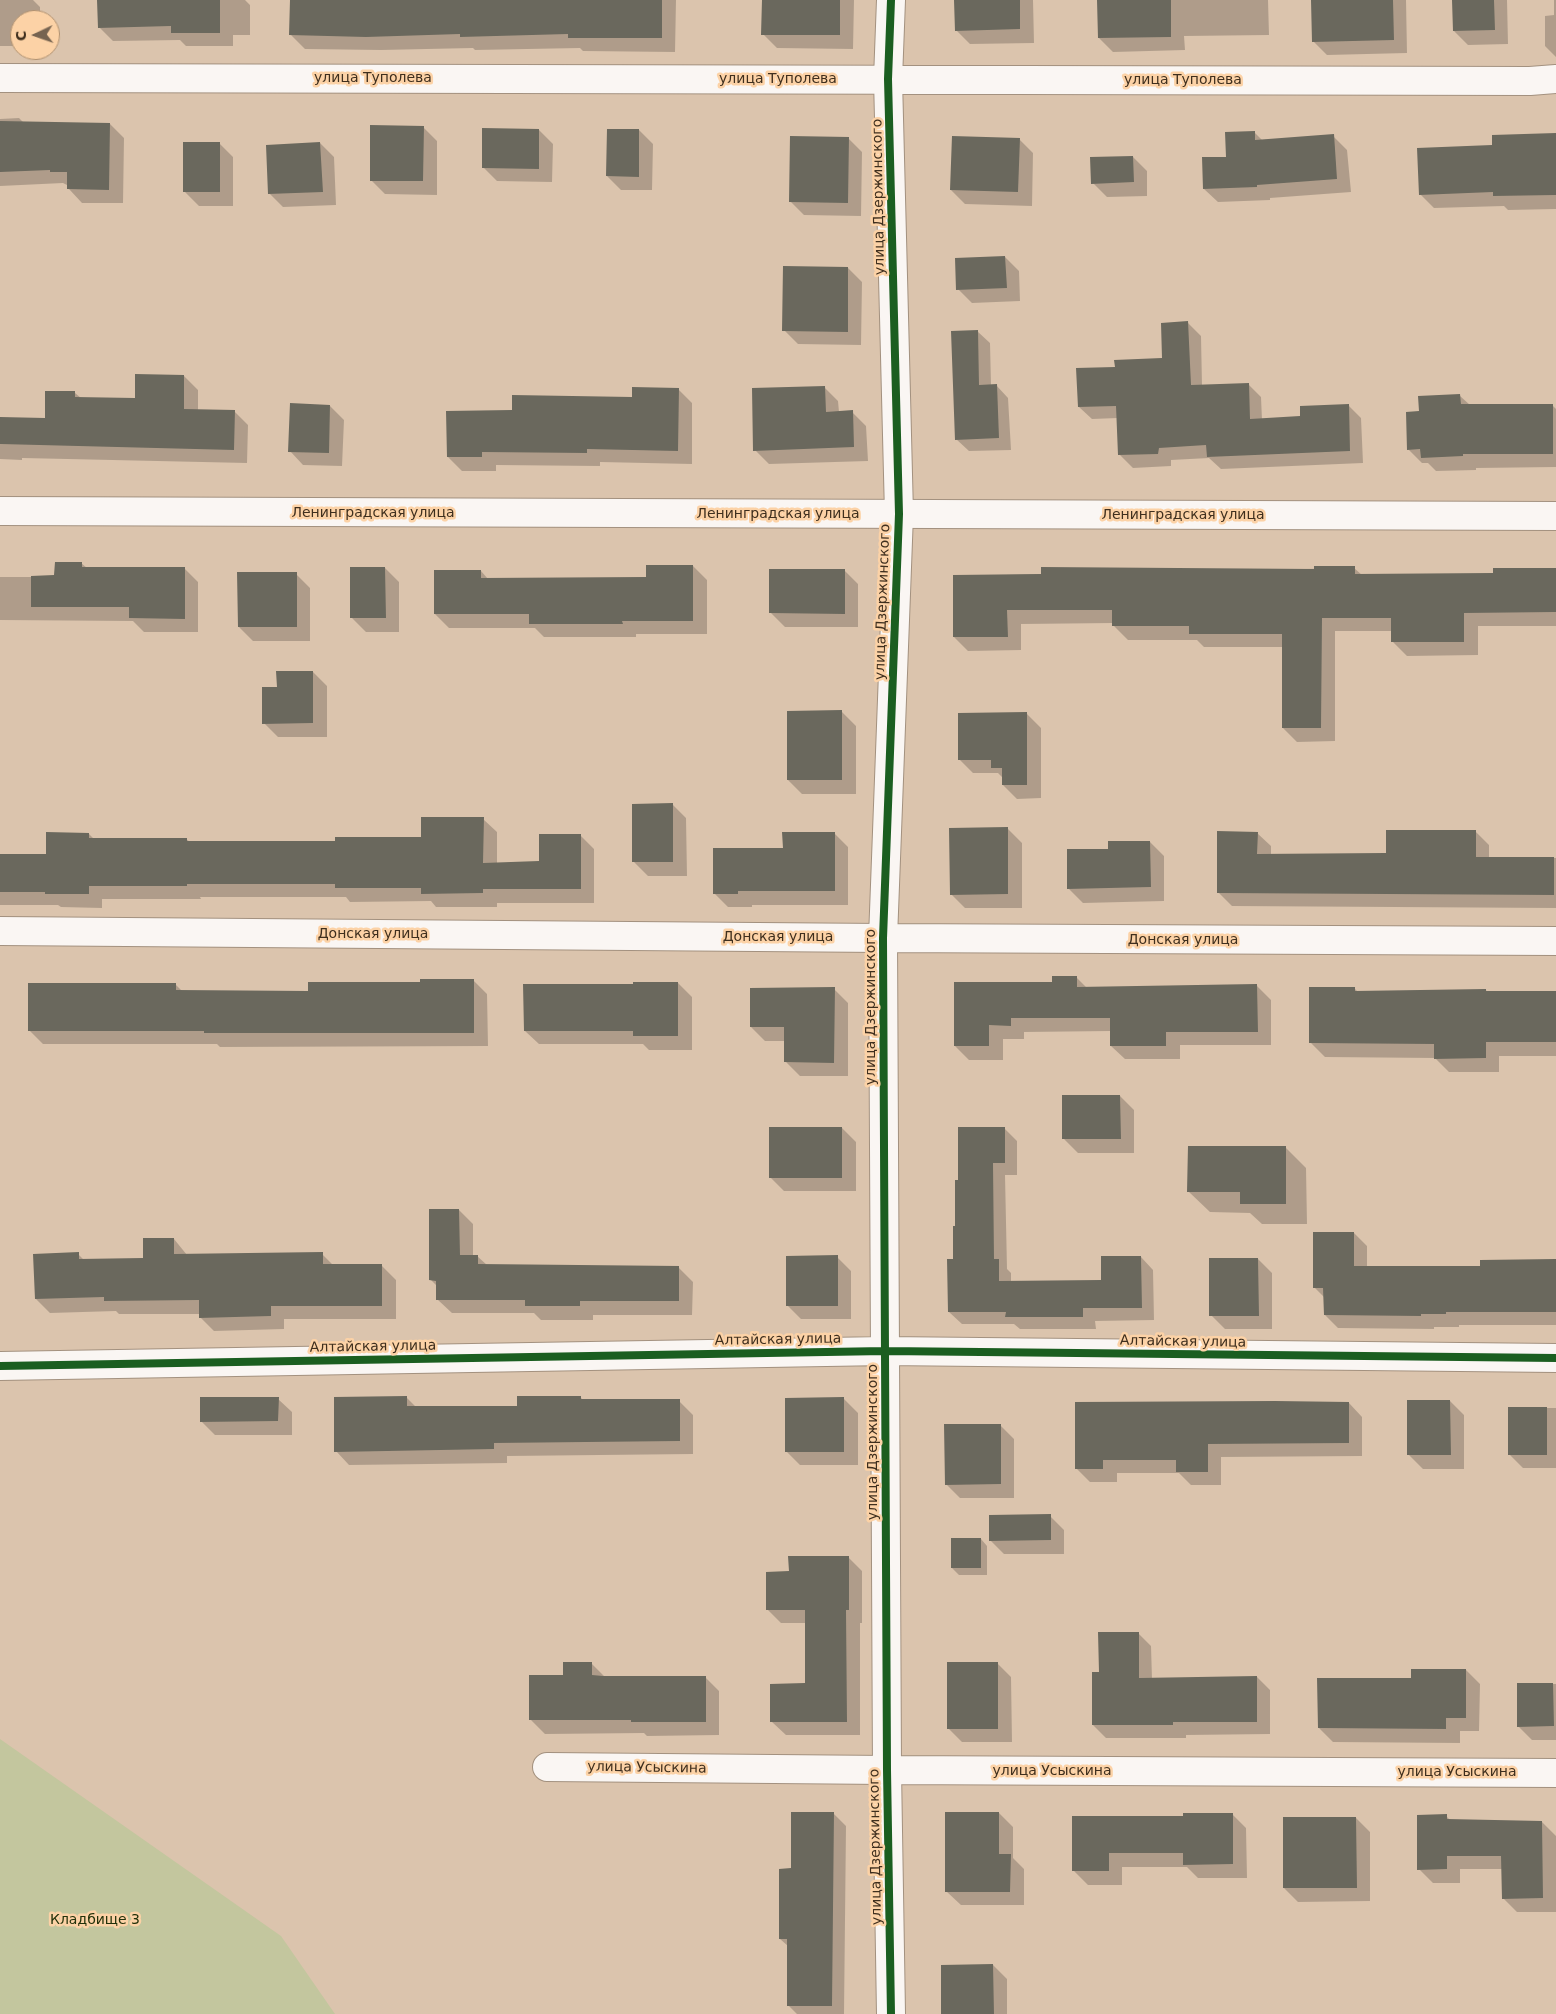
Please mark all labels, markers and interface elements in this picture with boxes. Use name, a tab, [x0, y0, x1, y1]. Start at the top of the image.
north arrow	[10, 10, 60, 60]
text: С	[13, 30, 29, 41]
street label: улица Туполева	[314, 70, 432, 86]
street label: улица Туполева	[719, 71, 837, 87]
street label: улица Туполева	[1124, 72, 1242, 88]
street label: улица Дзержинского	[869, 119, 889, 275]
street label: Ленинградская улица	[291, 505, 455, 521]
street label: Ленинградская улица	[696, 506, 860, 522]
street label: Ленинградская улица	[1101, 507, 1265, 523]
street label: улица Дзержинского	[872, 524, 894, 680]
street label: Донская улица	[318, 926, 428, 942]
street label: Донская улица	[723, 929, 833, 945]
street label: улица Дзержинского	[863, 929, 879, 1085]
street label: Донская улица	[1128, 932, 1238, 948]
street label: Алтайская улица	[715, 1330, 841, 1350]
street label: Алтайская улица	[1120, 1332, 1246, 1352]
street label: Алтайская улица	[310, 1337, 436, 1357]
street label: улица Дзержинского	[865, 1364, 881, 1520]
street label: улица Усыскина	[587, 1759, 707, 1777]
street label: улица Усыскина	[992, 1763, 1112, 1779]
street label: улица Усыскина	[1397, 1764, 1517, 1780]
street label: улица Дзержинского	[866, 1769, 886, 1925]
park label: Кладбище 3	[50, 1912, 140, 1928]

